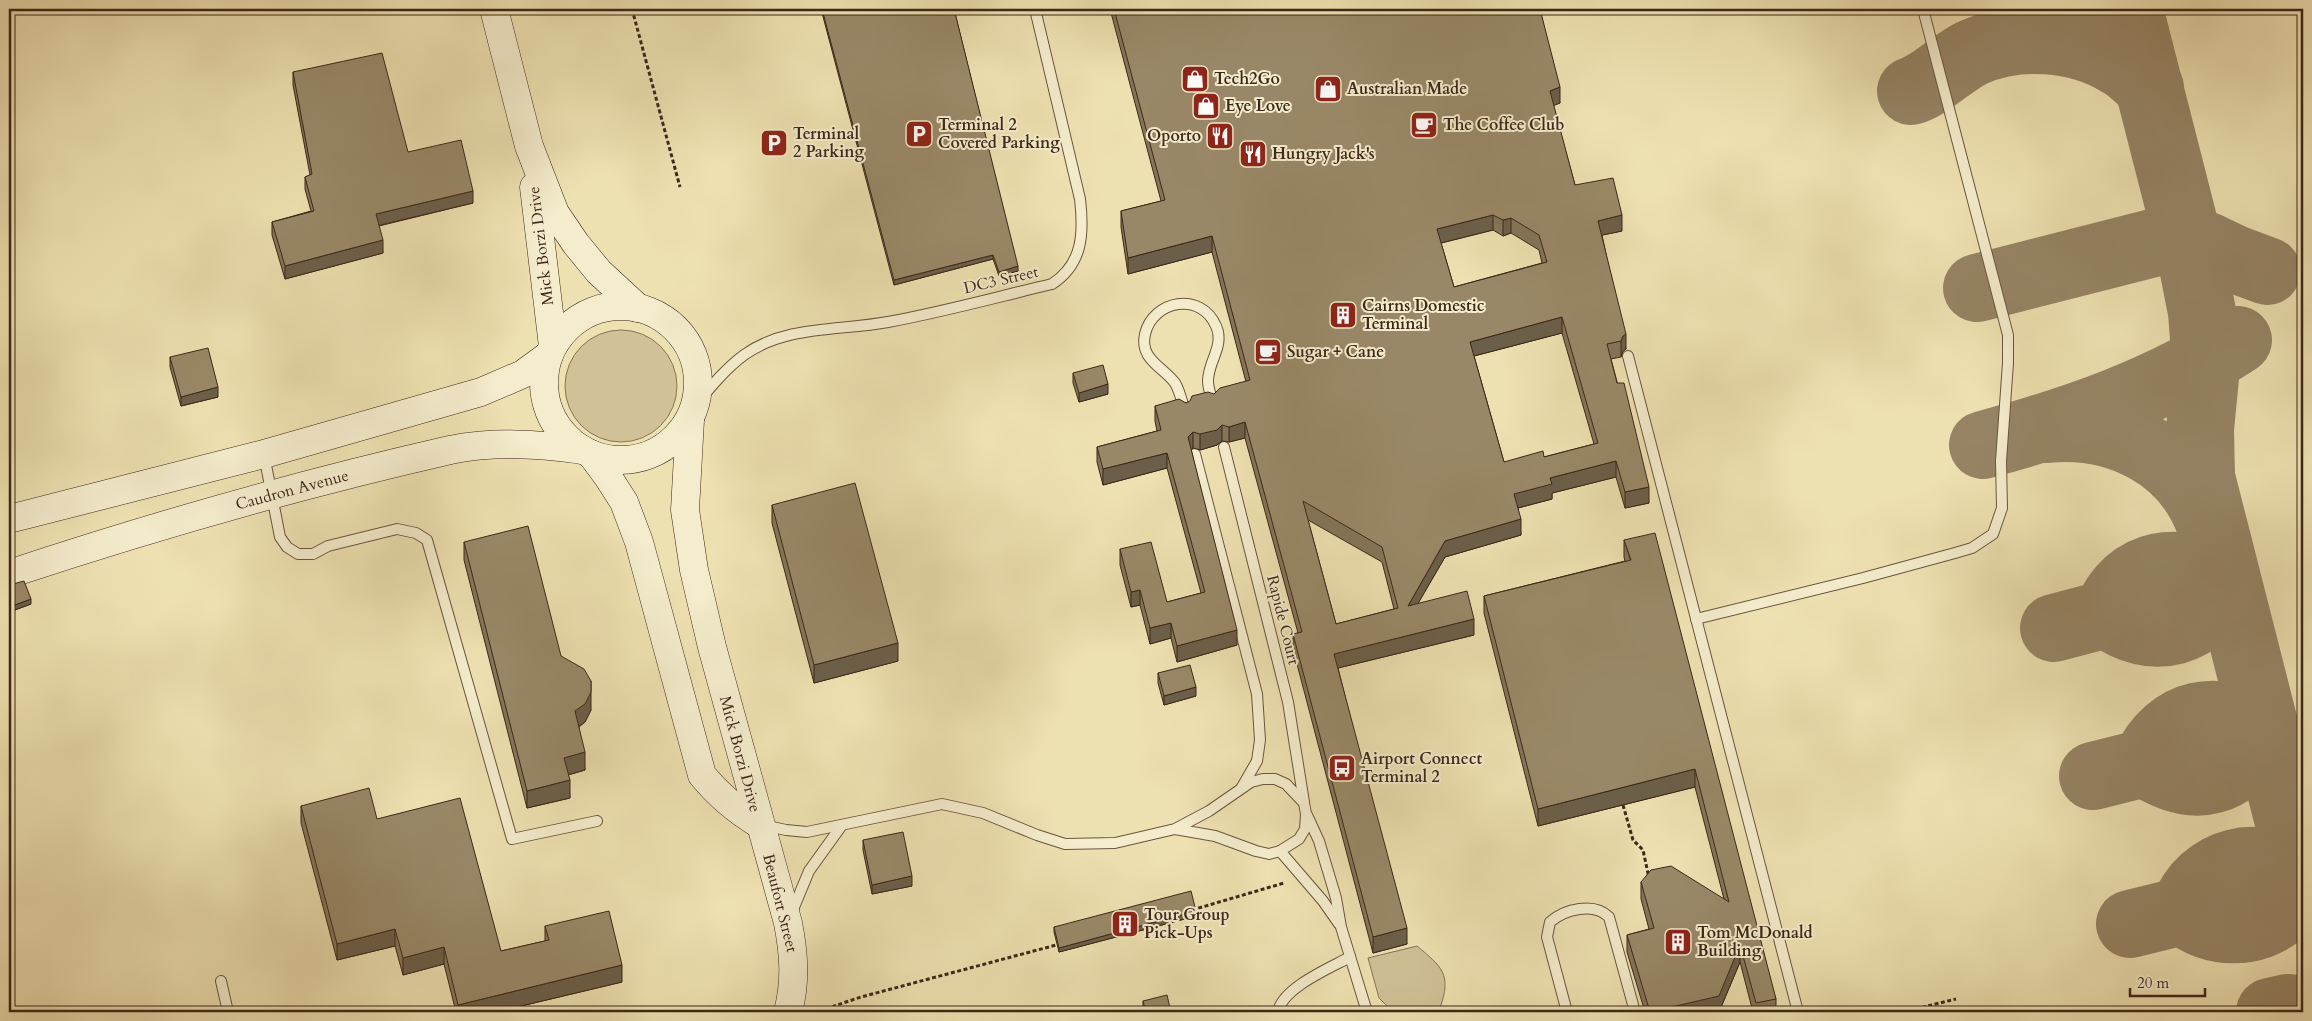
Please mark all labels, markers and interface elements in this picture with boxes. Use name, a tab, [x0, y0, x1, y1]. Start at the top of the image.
shop icon: Tech2Go	[1180, 64, 1210, 94]
place label: Tech2Go	[1214, 68, 1280, 90]
shop icon: Australian Made	[1313, 74, 1343, 104]
place label: Australian Made	[1347, 78, 1467, 100]
shop icon: Eye Love	[1191, 91, 1221, 121]
place label: Eye Love	[1225, 95, 1291, 117]
cafe icon: The Coffee Club	[1409, 110, 1439, 140]
place label: Terminal 2 Covered Parking	[938, 114, 1060, 154]
place label: The Coffee Club	[1443, 114, 1565, 136]
parking icon: Terminal 2 Covered Parking	[904, 119, 934, 149]
restaurant icon: Oporto	[1205, 121, 1235, 151]
place label: Terminal 2 Parking	[793, 123, 865, 163]
place label: Oporto	[1147, 125, 1201, 147]
parking icon: Terminal 2 Parking	[759, 128, 789, 158]
restaurant icon: Hungry Jack's	[1238, 139, 1268, 169]
place label: Hungry Jack's	[1272, 143, 1375, 165]
street label: Mick Borzi Drive	[523, 185, 559, 307]
street label: DC3 Street	[961, 261, 1041, 299]
place label: Cairns Domestic Terminal	[1362, 295, 1485, 335]
building icon: Cairns Domestic Terminal	[1328, 300, 1358, 330]
cafe icon: Sugar + Cane	[1253, 337, 1283, 367]
place label: Sugar + Cane	[1287, 341, 1384, 363]
street label: Caudron Avenue	[233, 464, 351, 516]
street label: Rapide Court	[1261, 573, 1305, 667]
street label: Mick Borzi Drive	[714, 693, 766, 815]
place label: Airport Connect Terminal 2	[1361, 748, 1482, 788]
bus stop icon: Airport Connect Terminal 2	[1327, 753, 1357, 783]
street label: Beaufort Street	[757, 851, 803, 955]
place label: Tour Group Pick-Ups	[1144, 904, 1230, 944]
building icon: Tour Group Pick-Ups	[1110, 909, 1140, 939]
place label: Tom McDonald Building	[1697, 922, 1813, 962]
building icon: Tom McDonald Building	[1663, 927, 1693, 957]
scale bar	[2130, 966, 2204, 998]
text: 20 m	[2137, 973, 2169, 993]

